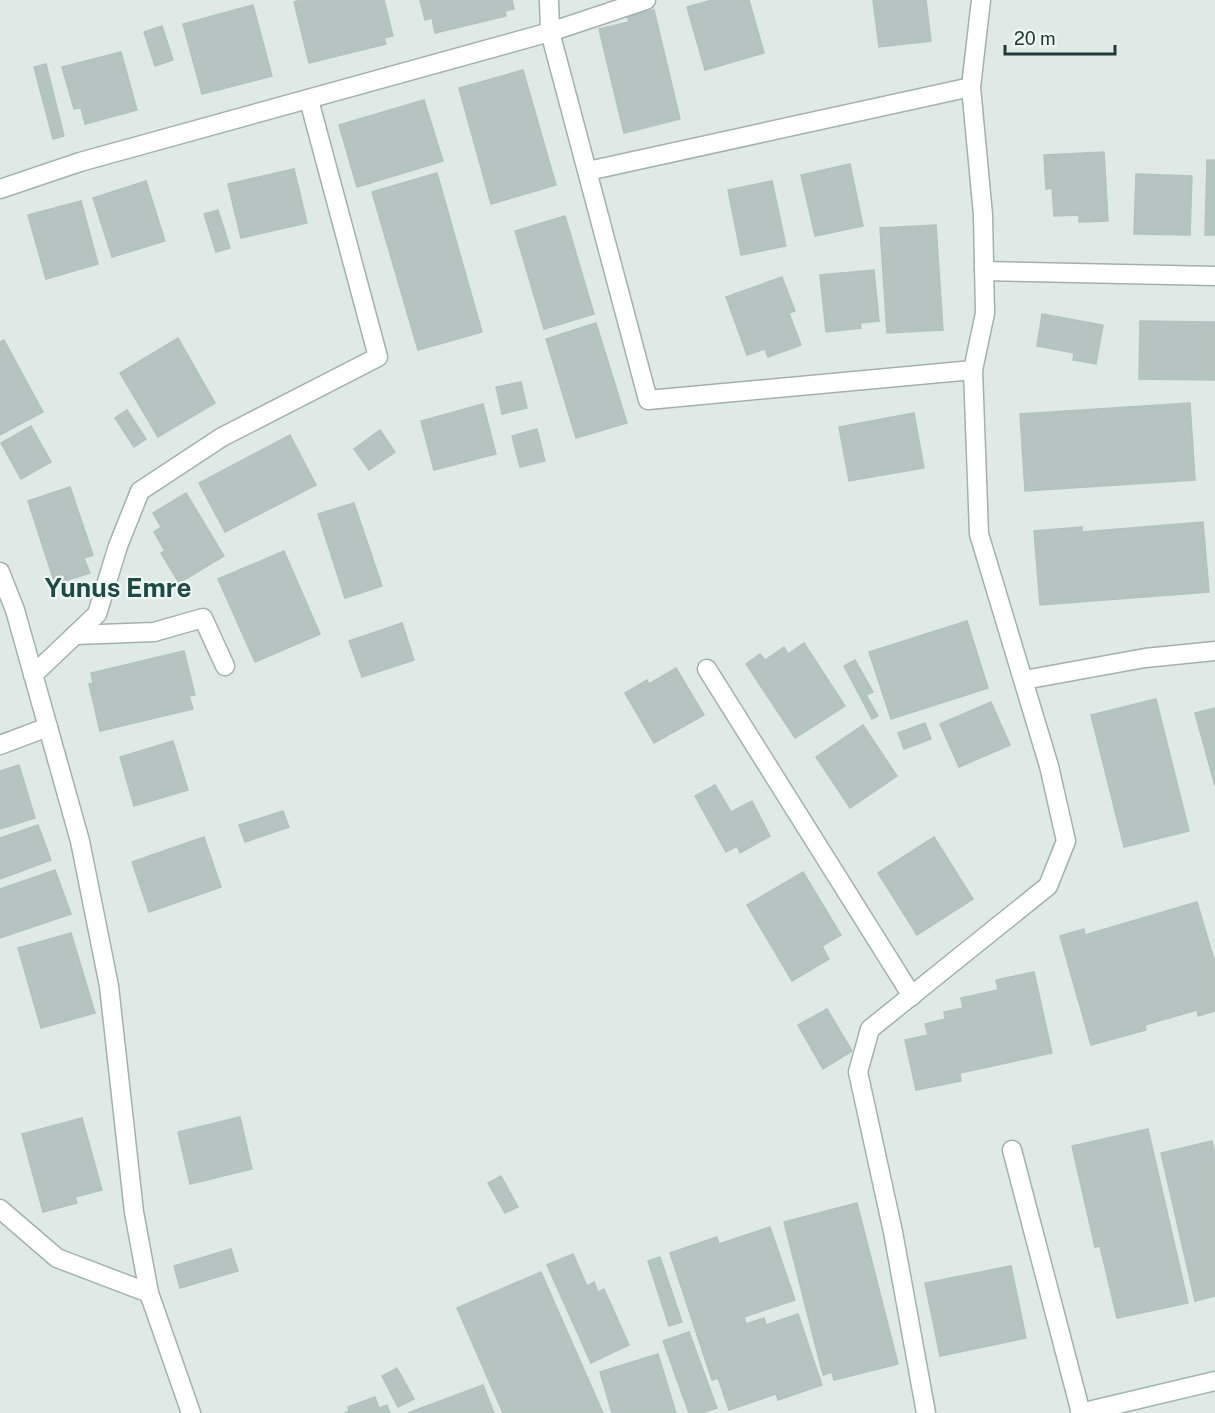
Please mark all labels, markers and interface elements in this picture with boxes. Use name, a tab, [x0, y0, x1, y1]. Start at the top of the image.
scale bar	[1005, 18, 1114, 56]
text: 20 m	[1014, 28, 1056, 49]
district label: Yunus Emre	[45, 572, 191, 603]

